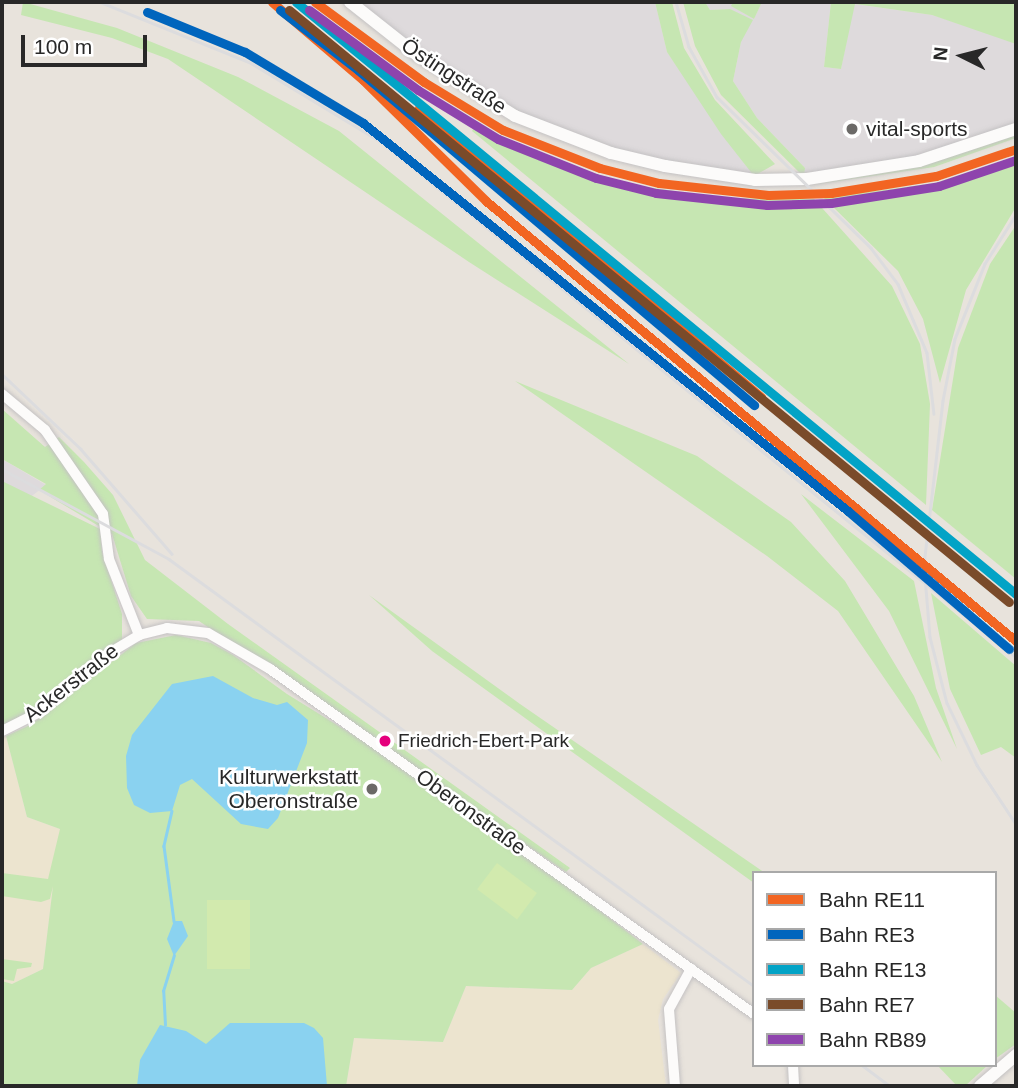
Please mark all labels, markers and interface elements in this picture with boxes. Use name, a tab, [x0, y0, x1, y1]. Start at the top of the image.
scale bar	[24, 21, 150, 65]
north arrow	[927, 21, 997, 91]
street label: Östingstraße	[397, 33, 511, 119]
text: 100 m	[34, 35, 92, 58]
text: N	[929, 46, 952, 62]
place label: vital-sports	[866, 116, 968, 142]
marker: vital-sports	[844, 121, 860, 137]
street label: Ackerstraße	[19, 638, 123, 728]
place label: Friedrich-Ebert-Park	[398, 730, 569, 752]
marker: Friedrich-Ebert-Park	[378, 734, 392, 748]
place label: Kulturwerkstatt Oberonstraße	[219, 764, 358, 814]
street label: Oberonstraße	[411, 764, 531, 860]
marker: Kulturwerkstatt Oberonstraße	[364, 781, 380, 797]
legend	[752, 871, 997, 1067]
text: Bahn RE11	[819, 888, 925, 911]
text: Bahn RE3	[819, 923, 915, 946]
text: Bahn RE13	[819, 958, 926, 981]
text: Bahn RE7	[819, 993, 915, 1016]
text: Bahn RB89	[819, 1028, 926, 1051]

